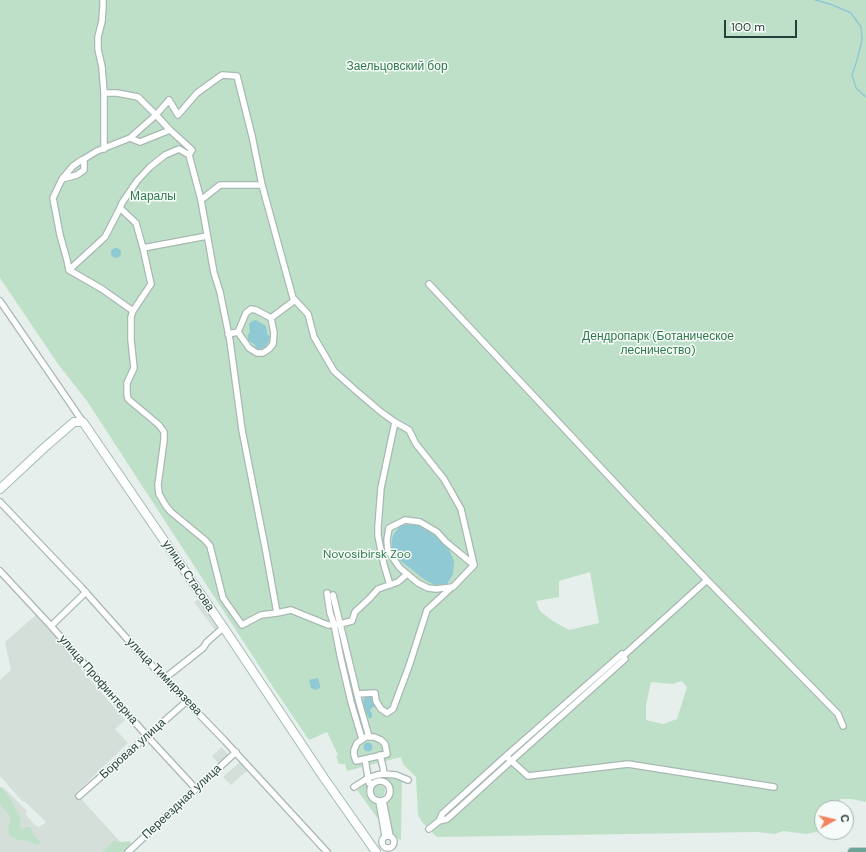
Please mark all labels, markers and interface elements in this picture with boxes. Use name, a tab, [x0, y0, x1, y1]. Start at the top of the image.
scale bar	[726, 12, 799, 38]
text: 100 m	[731, 19, 765, 35]
park label: Заельцовский бор	[346, 60, 448, 74]
park label: Маралы	[130, 190, 176, 204]
park label: Дендропарк (Ботаническое лесничество)	[582, 330, 734, 358]
street label: улица Стасова	[159, 538, 217, 614]
park label: Novosibirsk Zoo	[323, 548, 411, 562]
street label: улица Профинтерна	[55, 632, 141, 728]
street label: улица Тимирязева	[123, 635, 205, 719]
street label: Боровая улица	[97, 716, 169, 782]
street label: Переездная улица	[139, 762, 225, 842]
north arrow	[814, 800, 854, 840]
text: С	[837, 814, 852, 823]

